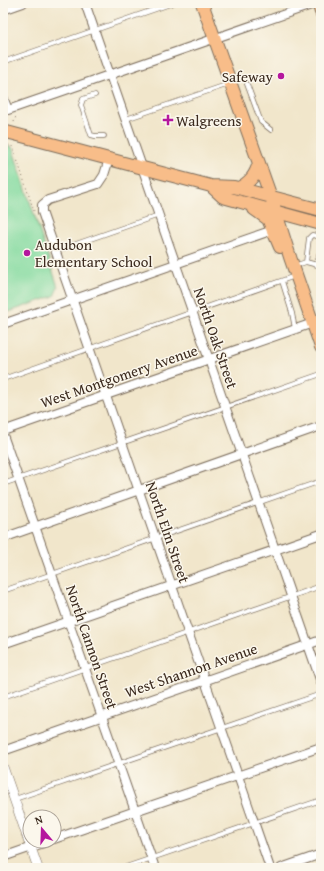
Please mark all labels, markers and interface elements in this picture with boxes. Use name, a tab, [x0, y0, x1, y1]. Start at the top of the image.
place label: Safeway	[222, 66, 274, 87]
marker: Safeway	[276, 71, 286, 81]
place label: Walgreens	[176, 110, 241, 131]
marker: Walgreens	[163, 115, 173, 125]
place label: Audubon Elementary School	[35, 234, 153, 272]
marker: Audubon Elementary School	[22, 248, 32, 258]
street label: North Oak Street	[189, 285, 243, 392]
street label: West Montgomery Avenue	[38, 339, 200, 413]
street label: North Elm Street	[141, 478, 195, 586]
street label: North Cannon Street	[61, 582, 123, 713]
street label: West Shannon Avenue	[122, 637, 260, 703]
north arrow	[22, 809, 62, 849]
text: N	[33, 811, 45, 828]

